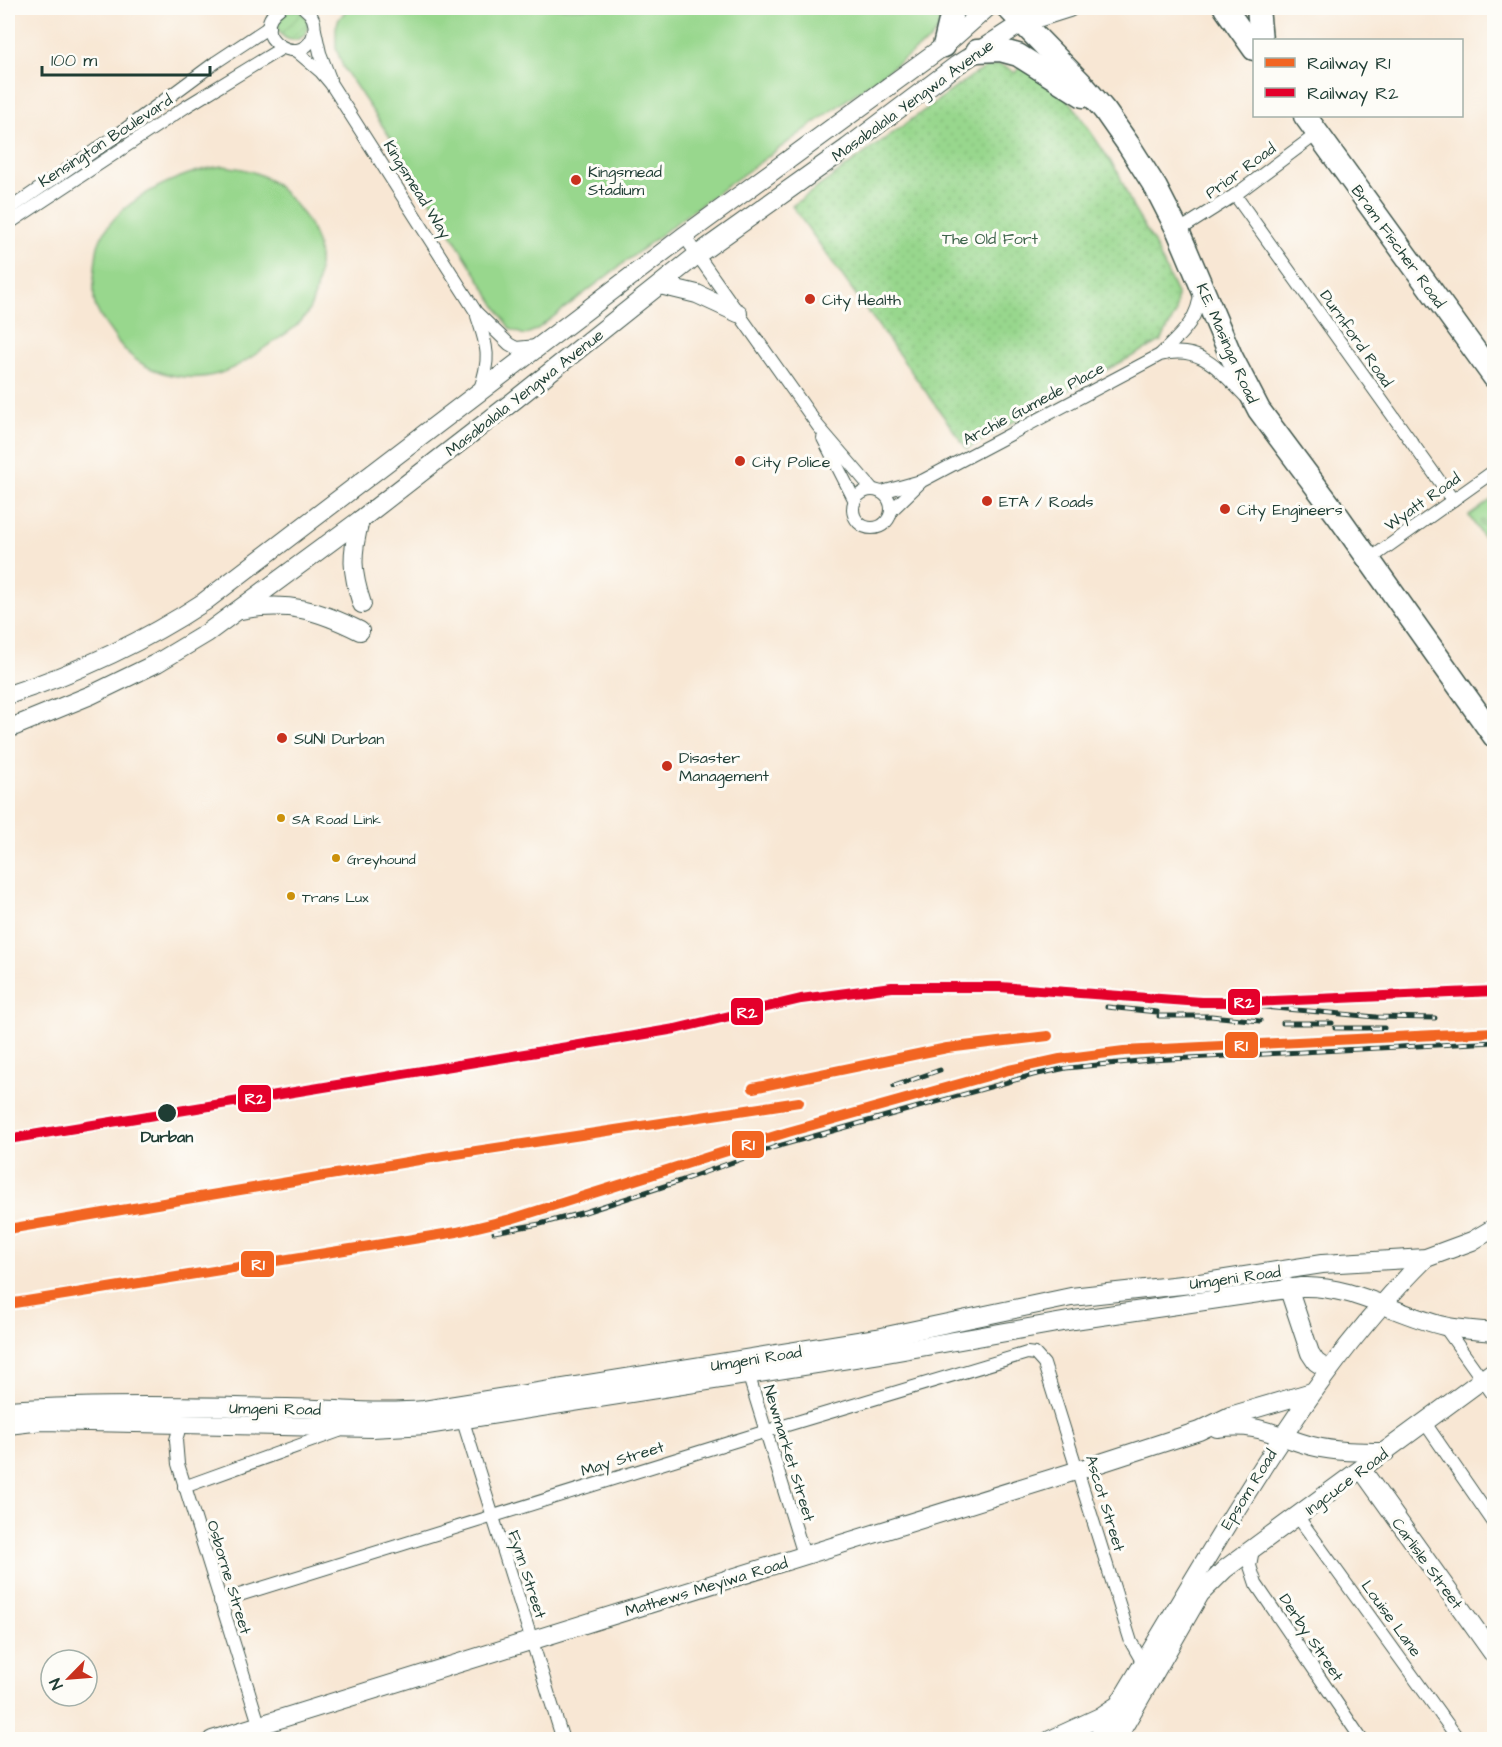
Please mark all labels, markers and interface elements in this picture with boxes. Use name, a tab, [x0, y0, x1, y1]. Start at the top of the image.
street label: Masabalala Yengwa Avenue	[827, 34, 999, 168]
scale bar	[42, 39, 210, 77]
legend	[1253, 39, 1463, 117]
text: 100 m	[51, 48, 97, 73]
text: Railway R1	[1307, 51, 1390, 77]
text: Railway R2	[1307, 81, 1399, 107]
street label: Kensington Boulevard	[34, 89, 178, 193]
street label: Kingsmead Way	[377, 136, 456, 244]
street label: Prior Road	[1201, 138, 1280, 204]
place label: Kingsmead Stadium	[588, 161, 662, 201]
marker: Kingsmead Stadium	[569, 173, 583, 187]
street label: Bram Fischer Road	[1346, 180, 1450, 313]
park label: The Old Fort	[942, 228, 1039, 250]
street label: K.E. Masinga Road	[1190, 280, 1263, 407]
street label: Durnford Road	[1314, 286, 1398, 392]
place label: City Health	[822, 289, 901, 312]
marker: City Health	[803, 292, 817, 306]
street label: Masabalala Yengwa Avenue	[441, 324, 609, 462]
street label: Archie Gumede Place	[959, 357, 1109, 451]
place label: City Police	[752, 451, 831, 474]
marker: City Police	[733, 454, 747, 468]
street label: Wyatt Road	[1380, 468, 1466, 537]
place label: ETA / Roads	[999, 491, 1094, 513]
marker: ETA / Roads	[980, 494, 994, 508]
place label: City Engineers	[1237, 499, 1343, 522]
marker: City Engineers	[1218, 502, 1232, 516]
place label: SUN1 Durban	[294, 728, 384, 750]
marker: SUN1 Durban	[275, 731, 289, 745]
place label: Disaster Management	[679, 747, 770, 788]
marker: Disaster Management	[660, 759, 674, 773]
place label: SA Road Link	[292, 810, 381, 830]
marker: SA Road Link	[275, 812, 287, 824]
place label: Greyhound	[347, 850, 416, 870]
marker: Greyhound	[330, 852, 342, 864]
place label: Trans Lux	[302, 888, 369, 908]
marker: Trans Lux	[285, 890, 297, 902]
line badge: R2	[1227, 988, 1261, 1016]
text: R2	[1234, 992, 1255, 1014]
line badge: R2	[730, 997, 764, 1026]
text: R2	[737, 1002, 758, 1024]
line badge: R1	[1224, 1031, 1259, 1059]
text: R1	[1234, 1035, 1249, 1057]
line badge: R2	[237, 1084, 272, 1113]
text: R2	[245, 1088, 266, 1110]
marker: Durban	[156, 1102, 178, 1124]
place label: Durban	[141, 1126, 193, 1148]
line badge: R1	[731, 1130, 765, 1159]
text: R1	[741, 1134, 756, 1156]
line badge: R1	[240, 1250, 275, 1278]
text: R1	[251, 1254, 266, 1276]
street label: Umgeni Road	[1188, 1261, 1282, 1296]
street label: Umgeni Road	[709, 1341, 803, 1378]
street label: Newmarket Street	[758, 1382, 820, 1525]
street label: Umgeni Road	[229, 1397, 321, 1422]
street label: May Street	[578, 1436, 667, 1483]
street label: Ingcuce Road	[1301, 1443, 1393, 1521]
street label: Epsom Road	[1215, 1445, 1282, 1534]
street label: Ascot Street	[1080, 1452, 1130, 1555]
street label: Carlisle Street	[1386, 1513, 1468, 1614]
street label: Osborne Street	[201, 1518, 257, 1637]
street label: Fynn Street	[501, 1527, 552, 1622]
street label: Mathews Meyiwa Road	[622, 1552, 791, 1623]
street label: Louise Lane	[1356, 1576, 1427, 1662]
street label: Derby Street	[1273, 1589, 1349, 1687]
north arrow	[39, 1648, 99, 1708]
text: N	[44, 1675, 68, 1693]

